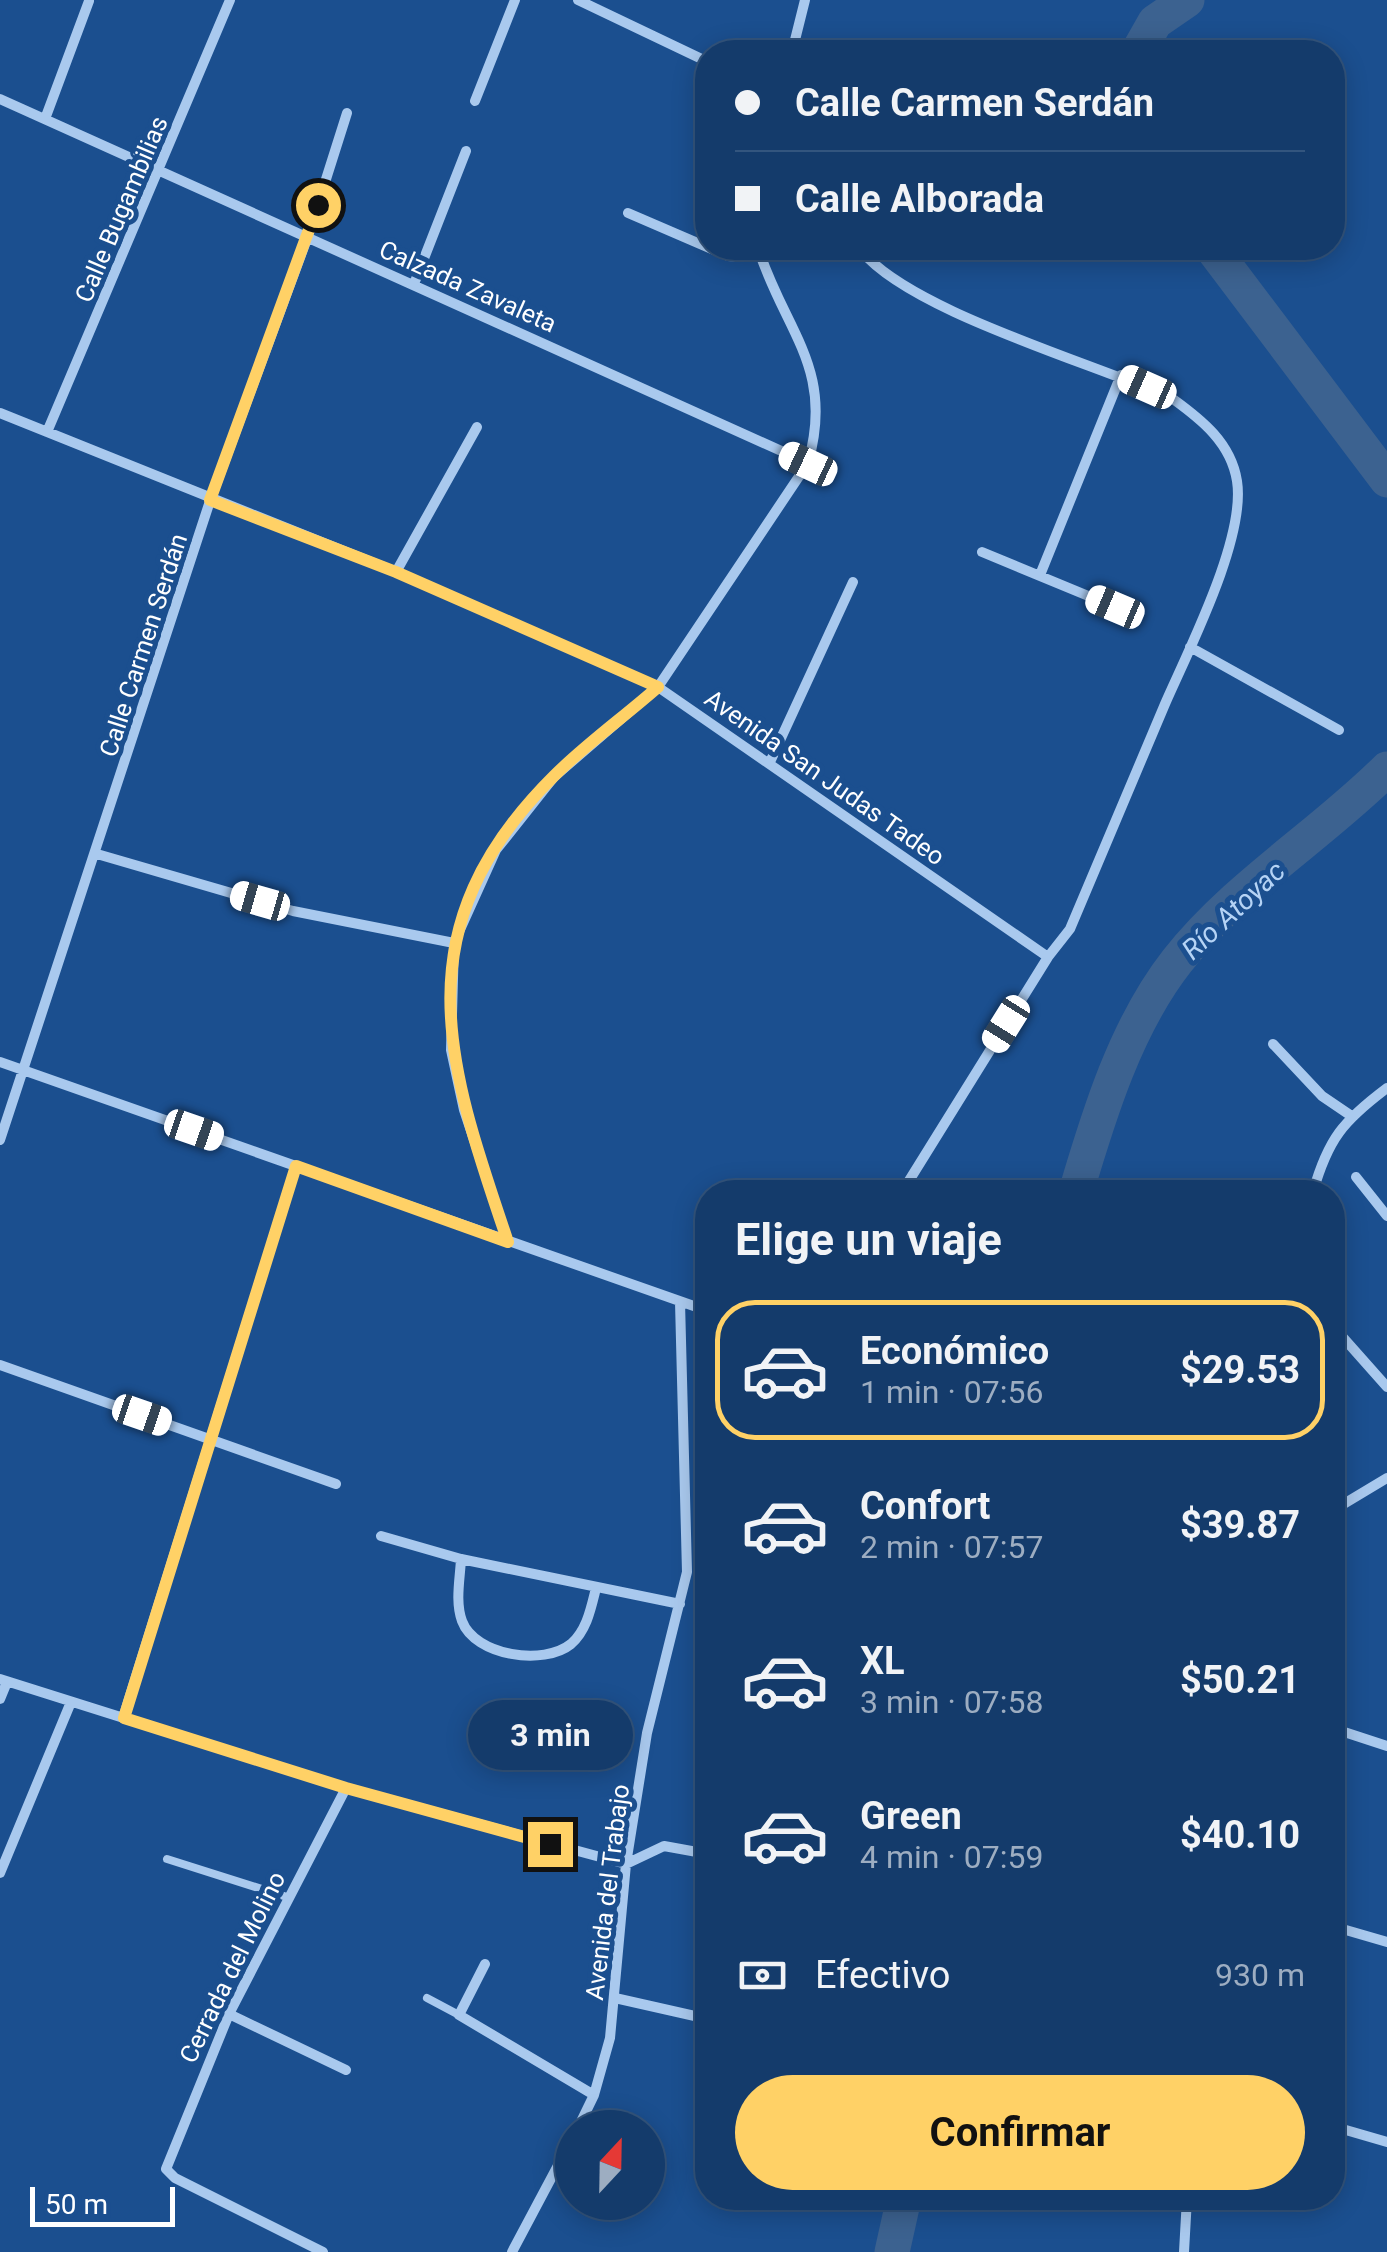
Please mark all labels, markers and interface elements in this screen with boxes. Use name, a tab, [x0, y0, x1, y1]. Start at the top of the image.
text: Calle Carmen Serdán	[795, 81, 1154, 125]
street label: Calle Bugambilias	[69, 112, 174, 307]
text: Calle Alborada	[795, 177, 1044, 221]
route start	[296, 183, 341, 228]
street label: Calzada Zavaleta	[375, 234, 561, 339]
car	[1113, 361, 1181, 413]
car	[774, 438, 842, 490]
street label: Calle Carmen Serdán	[94, 530, 193, 760]
car	[1082, 581, 1148, 633]
street label: Avenida San Judas Tadeo	[699, 684, 950, 871]
water label: Río Atoyac	[1175, 854, 1292, 966]
car	[227, 878, 293, 924]
car	[977, 991, 1035, 1057]
car	[161, 1106, 227, 1154]
text: Elige un viaje	[735, 1213, 1002, 1266]
icon: car	[740, 1325, 830, 1415]
text: Económico	[860, 1329, 1049, 1373]
text: $29.53	[1180, 1348, 1300, 1392]
text: 1 min · 07:56	[860, 1373, 1043, 1411]
car	[109, 1391, 175, 1439]
icon: car	[740, 1480, 830, 1570]
text: Confort	[860, 1484, 990, 1528]
text: $39.87	[1180, 1503, 1300, 1547]
text: 2 min · 07:57	[860, 1528, 1043, 1566]
icon: car	[740, 1635, 830, 1725]
text: XL	[860, 1639, 905, 1683]
text: $50.21	[1180, 1658, 1300, 1702]
text: 3 min · 07:58	[860, 1683, 1043, 1721]
callout: 3 min	[468, 1699, 632, 1769]
text: 3 min	[510, 1716, 591, 1754]
street label: Avenida del Trabajo	[580, 1782, 635, 2002]
icon: car	[740, 1790, 830, 1880]
text: Green	[860, 1794, 962, 1838]
text: $40.10	[1180, 1813, 1300, 1857]
route end	[528, 1822, 573, 1867]
text: 4 min · 07:59	[860, 1838, 1043, 1876]
street label: Cerrada del Molino	[174, 1867, 291, 2068]
icon: cash	[735, 1948, 790, 2003]
text: Efectivo	[815, 1953, 951, 1997]
text: 930 m	[1215, 1956, 1305, 1994]
button: Confirmar	[735, 2075, 1305, 2190]
north arrow	[555, 2110, 665, 2220]
map controls	[555, 2110, 665, 2220]
scale bar	[30, 2182, 175, 2226]
text: 50 m	[45, 2188, 108, 2221]

